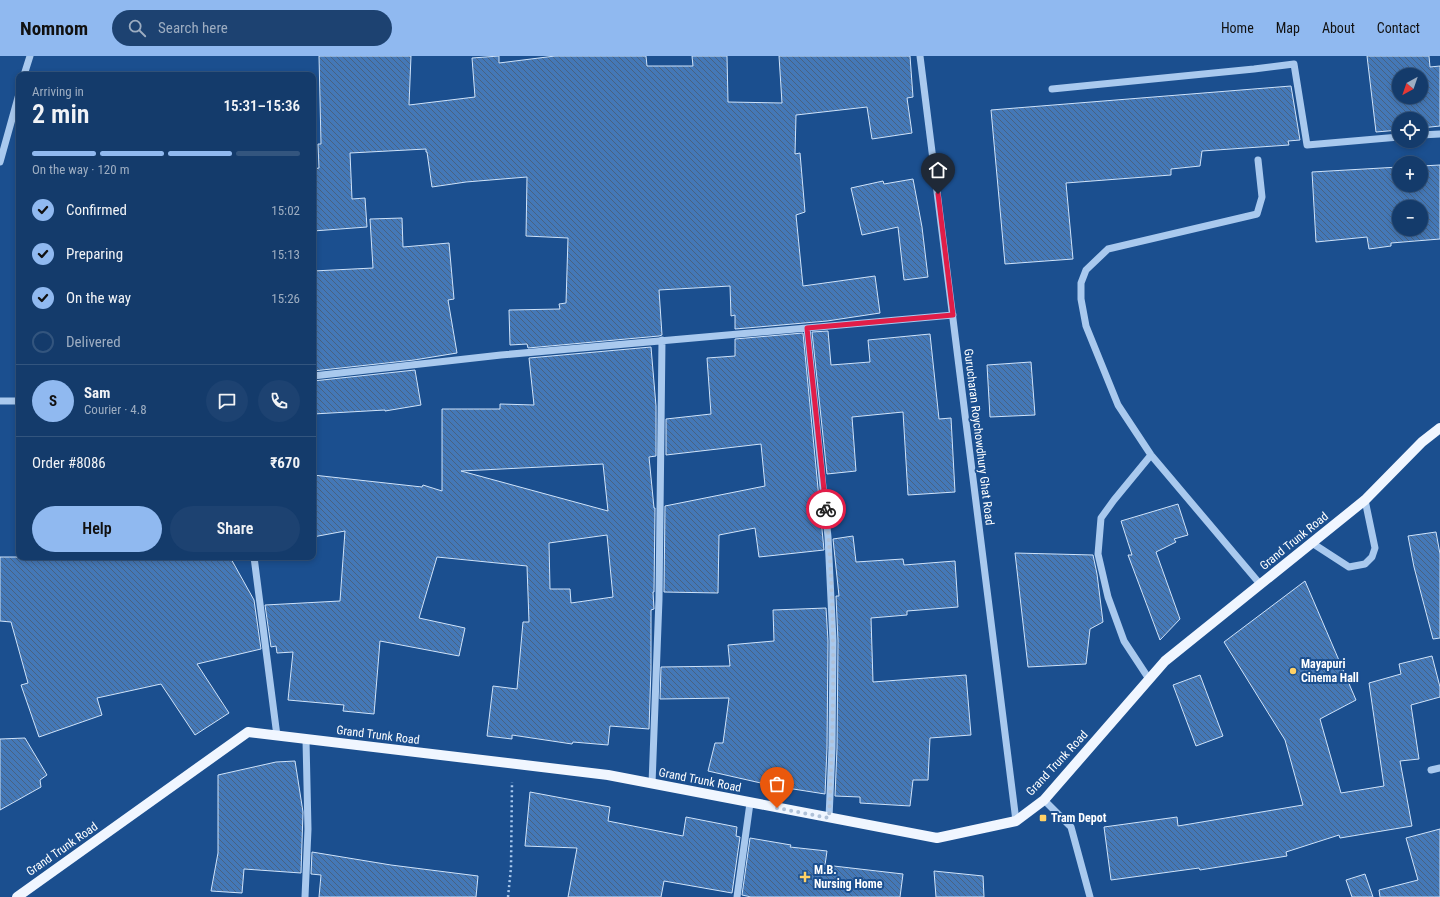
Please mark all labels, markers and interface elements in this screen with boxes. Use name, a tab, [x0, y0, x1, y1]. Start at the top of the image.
search box	[112, 10, 392, 46]
text: Nomnom	[20, 17, 88, 40]
icon: search	[126, 17, 148, 39]
text: Search here	[158, 19, 228, 37]
text: Home	[1221, 20, 1254, 36]
text: Map	[1276, 20, 1300, 36]
text: About	[1322, 20, 1355, 36]
text: Contact	[1377, 20, 1420, 36]
north arrow	[1392, 68, 1428, 104]
map controls	[1392, 68, 1428, 236]
text: Arriving in	[32, 84, 84, 99]
text: 15:31–15:36	[223, 97, 300, 115]
text: 2 min	[32, 99, 90, 129]
button: locate	[1392, 112, 1428, 148]
pin	[921, 153, 955, 194]
button: +	[1392, 156, 1428, 192]
icon: home	[927, 159, 949, 181]
text: On the way · 120 m	[32, 162, 129, 177]
icon: check	[32, 199, 54, 221]
button: −	[1392, 200, 1428, 236]
text: Confirmed	[66, 201, 127, 219]
text: 15:02	[271, 203, 300, 218]
icon: check	[32, 243, 54, 265]
text: Preparing	[66, 245, 123, 263]
text: 15:13	[271, 247, 300, 262]
icon: check	[32, 287, 54, 309]
text: On the way	[66, 289, 131, 307]
text: 15:26	[271, 291, 300, 306]
text: Delivered	[66, 333, 121, 351]
street label: Gurucharan Roychowdhury Ghat Road	[961, 348, 997, 526]
button: chat	[206, 380, 248, 422]
button: phone	[258, 380, 300, 422]
text: Sam	[84, 384, 110, 402]
text: S	[49, 392, 57, 410]
text: Courier · 4.8	[84, 402, 147, 417]
text: Order #8086	[32, 454, 106, 472]
text: ₹670	[270, 454, 300, 472]
courier	[806, 489, 846, 529]
icon: bike	[815, 498, 837, 520]
button: Help	[32, 506, 162, 552]
button: Share	[170, 506, 300, 552]
street label: Grand Trunk Road	[1257, 509, 1331, 573]
place label: Mayapuri Cinema Hall	[1301, 657, 1359, 685]
marker: Mayapuri Cinema Hall	[1288, 666, 1298, 676]
street label: Grand Trunk Road	[336, 723, 421, 747]
street label: Grand Trunk Road	[1023, 728, 1091, 798]
street label: Grand Trunk Road	[657, 765, 743, 795]
pin	[760, 767, 794, 808]
icon: bag	[766, 773, 788, 795]
place label: Tram Depot	[1051, 811, 1107, 825]
marker: Tram Depot	[1038, 813, 1048, 823]
street label: Grand Trunk Road	[24, 819, 100, 879]
place label: M.B. Nursing Home	[814, 863, 883, 891]
marker: M.B. Nursing Home	[799, 871, 811, 883]

